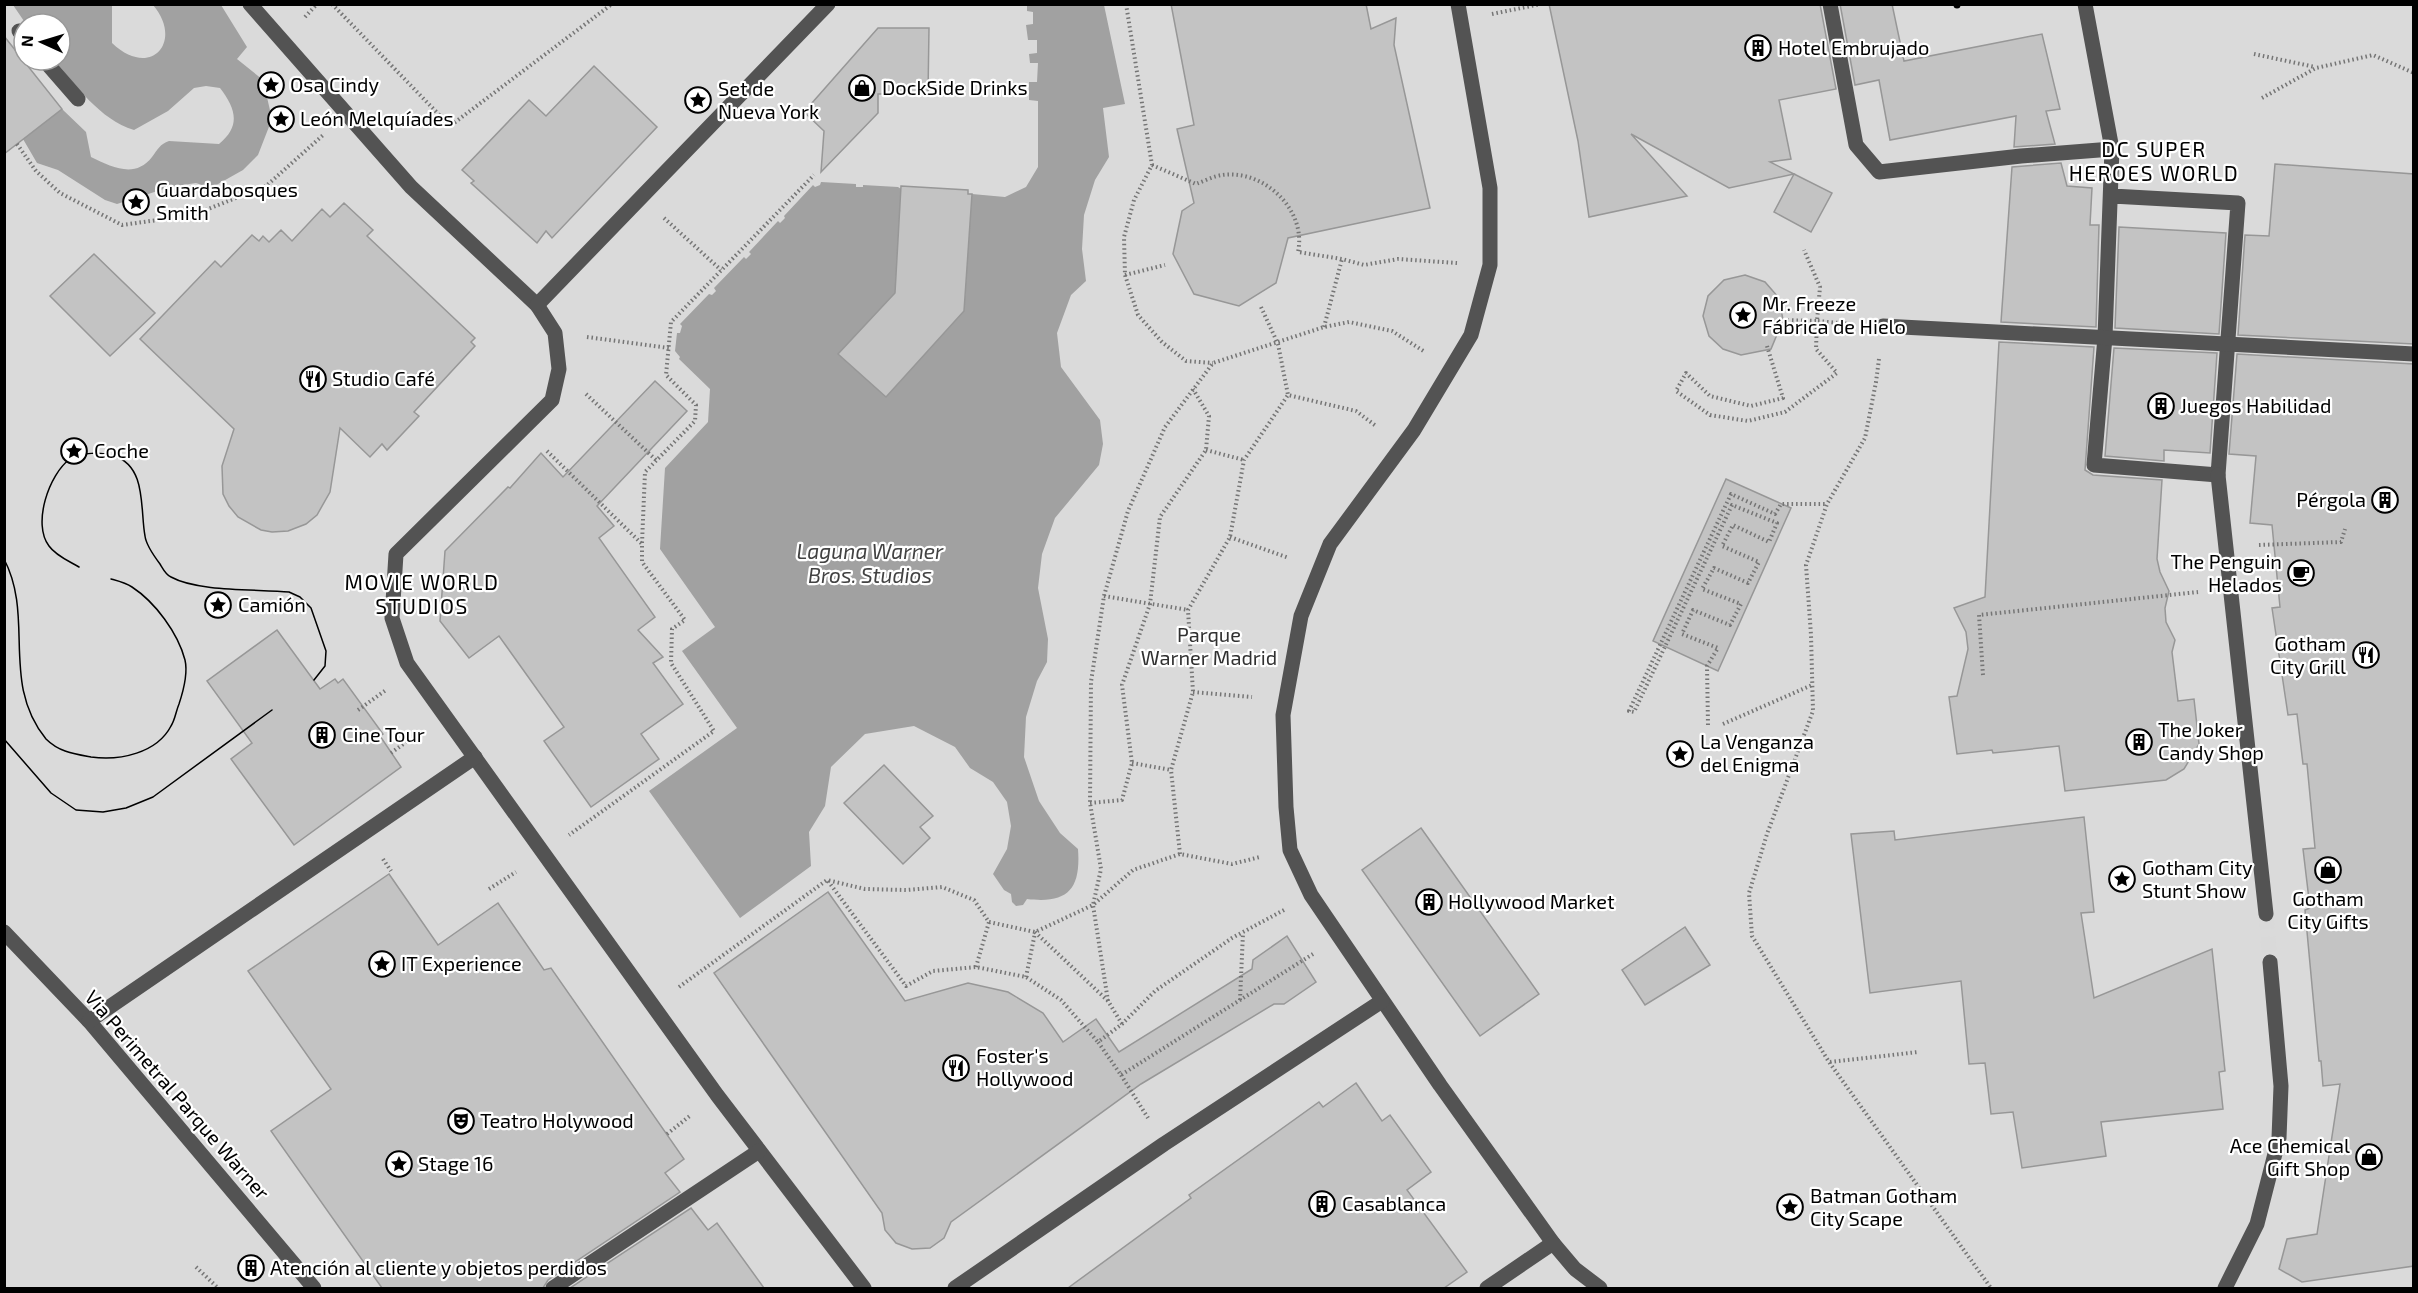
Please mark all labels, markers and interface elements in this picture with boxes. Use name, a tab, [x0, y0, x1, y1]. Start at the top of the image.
north arrow	[12, 12, 72, 72]
building icon: Hotel Embrujado	[1743, 33, 1773, 63]
text: N	[17, 34, 36, 47]
place label: Hotel Embrujado	[1778, 35, 1929, 59]
place icon: Osa Cindy	[256, 70, 286, 100]
place label: Osa Cindy	[290, 72, 379, 96]
shop icon: DockSide Drinks	[847, 73, 877, 103]
place label: DockSide Drinks	[882, 75, 1028, 99]
place label: Set de Nueva York	[718, 76, 819, 123]
place icon: Set de Nueva York	[683, 85, 713, 115]
place icon: León Melquíades	[266, 104, 296, 134]
place label: León Melquíades	[300, 106, 454, 130]
district label: DC SUPER HEROES WORLD	[2069, 136, 2239, 185]
place label: Guardabosques Smith	[156, 177, 298, 224]
place icon: Guardabosques Smith	[121, 187, 151, 217]
place label: Mr. Freeze Fábrica de Hielo	[1762, 291, 1906, 338]
place icon: Mr. Freeze Fábrica de Hielo	[1728, 300, 1758, 330]
restaurant icon: Studio Café	[298, 364, 328, 394]
place label: Studio Café	[332, 366, 435, 390]
building icon: Juegos Habilidad	[2146, 391, 2176, 421]
place label: Juegos Habilidad	[2180, 393, 2332, 417]
place icon: Coche	[59, 436, 89, 466]
place label: Coche	[94, 438, 149, 462]
building icon: Pérgola	[2370, 485, 2400, 515]
place label: Pérgola	[2296, 487, 2366, 511]
water label: Laguna Warner Bros. Studios	[797, 538, 944, 587]
place label: The Penguin Helados	[2170, 549, 2282, 596]
cafe icon: The Penguin Helados	[2286, 558, 2316, 588]
district label: MOVIE WORLD STUDIOS	[345, 569, 499, 618]
place icon: Camión	[203, 590, 233, 620]
place label: Camión	[238, 592, 306, 616]
park label: Parque Warner Madrid	[1141, 622, 1277, 669]
place label: Gotham City Grill	[2270, 631, 2346, 678]
restaurant icon: Gotham City Grill	[2351, 640, 2381, 670]
place label: The Joker Candy Shop	[2158, 717, 2264, 764]
building icon: Cine Tour	[307, 720, 337, 750]
place label: Cine Tour	[342, 722, 425, 746]
building icon: The Joker Candy Shop	[2124, 727, 2154, 757]
place label: La Venganza del Enigma	[1700, 729, 1814, 776]
place icon: La Venganza del Enigma	[1665, 739, 1695, 769]
place label: Gotham City Stunt Show	[2142, 855, 2253, 902]
shop icon: Gotham City Gifts	[2313, 855, 2343, 885]
place icon: Gotham City Stunt Show	[2107, 864, 2137, 894]
place label: Gotham City Gifts	[2287, 886, 2369, 933]
building icon: Hollywood Market	[1414, 887, 1444, 917]
place label: Hollywood Market	[1448, 889, 1615, 913]
place icon: IT Experience	[367, 949, 397, 979]
place label: IT Experience	[401, 951, 522, 975]
street label: Via Perimetral Parque Warner	[80, 985, 275, 1204]
place label: Foster's Hollywood	[976, 1043, 1073, 1090]
restaurant icon: Foster's Hollywood	[941, 1053, 971, 1083]
theatre icon: Teatro Holywood	[446, 1106, 476, 1136]
place label: Teatro Holywood	[480, 1108, 634, 1132]
place label: Ace Chemical Gift Shop	[2230, 1133, 2350, 1180]
shop icon: Ace Chemical Gift Shop	[2354, 1142, 2384, 1172]
place icon: Stage 16	[384, 1149, 414, 1179]
place label: Stage 16	[418, 1151, 493, 1175]
place label: Batman Gotham City Scape	[1810, 1183, 1957, 1230]
building icon: Casablanca	[1307, 1189, 1337, 1219]
place label: Casablanca	[1342, 1191, 1446, 1215]
place icon: Batman Gotham City Scape	[1775, 1192, 1805, 1222]
building icon: Atención al cliente y objetos perdidos	[236, 1253, 266, 1283]
place label: Atención al cliente y objetos perdidos	[270, 1255, 607, 1279]

